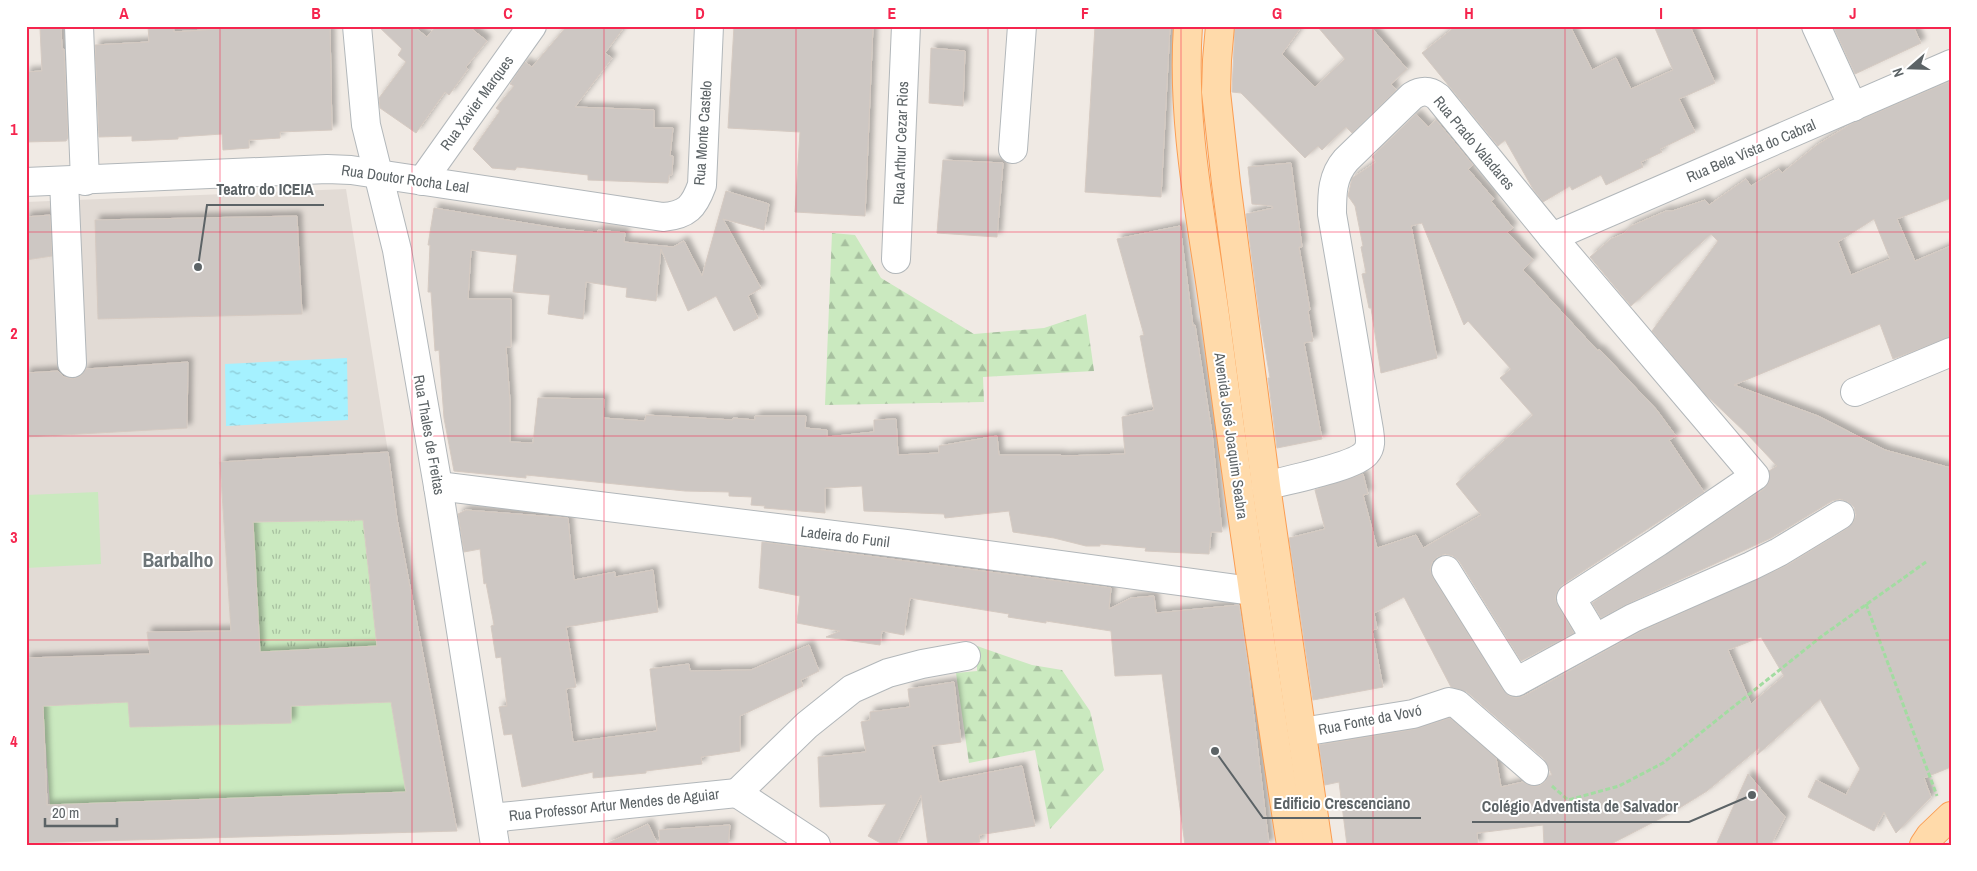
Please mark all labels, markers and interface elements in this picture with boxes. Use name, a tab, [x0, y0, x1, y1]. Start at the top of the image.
text: A	[119, 2, 129, 24]
text: B	[311, 2, 321, 24]
text: C	[503, 2, 513, 24]
text: D	[695, 2, 705, 24]
text: E	[888, 2, 897, 24]
text: F	[1081, 2, 1089, 24]
text: G	[1272, 2, 1282, 24]
text: H	[1464, 2, 1474, 24]
text: I	[1659, 2, 1663, 24]
text: J	[1849, 2, 1857, 24]
north arrow	[1884, 42, 1934, 92]
street label: Rua Xavier Marques	[435, 51, 518, 154]
text: N	[1888, 65, 1908, 79]
street label: Rua Monte Castelo	[688, 80, 717, 186]
street label: Rua Arthur Cezar Rios	[888, 81, 913, 205]
street label: Rua Prado Valadares	[1429, 91, 1520, 194]
street label: Rua Bela Vista do Cabral	[1683, 114, 1819, 187]
text: 1	[10, 118, 18, 140]
street label: Rua Doutor Rocha Leal	[340, 159, 470, 198]
callout: Teatro do ICEIA	[207, 174, 324, 205]
text: Teatro do ICEIA	[216, 178, 314, 200]
text: 2	[10, 322, 18, 344]
street label: Avenida José Joaquim Seabra	[1209, 350, 1254, 521]
street label: Rua Thales de Freitas	[409, 373, 450, 497]
street label: Ladeira do Funil	[799, 521, 891, 552]
text: 3	[10, 526, 18, 548]
district label: Barbalho	[142, 546, 214, 573]
street label: Rua Fonte da Vovó	[1317, 699, 1423, 740]
text: 4	[10, 730, 18, 752]
street label: Rua Professor Artur Mendes de Aguiar	[508, 783, 720, 826]
callout: Edificio Crescenciano	[1263, 787, 1421, 818]
callout: Colégio Adventista de Salvador	[1472, 791, 1689, 822]
text: Edificio Crescenciano	[1273, 792, 1411, 814]
text: Colégio Adventista de Salvador	[1482, 795, 1679, 817]
scale bar	[45, 796, 118, 828]
text: 20 m	[52, 802, 79, 823]

